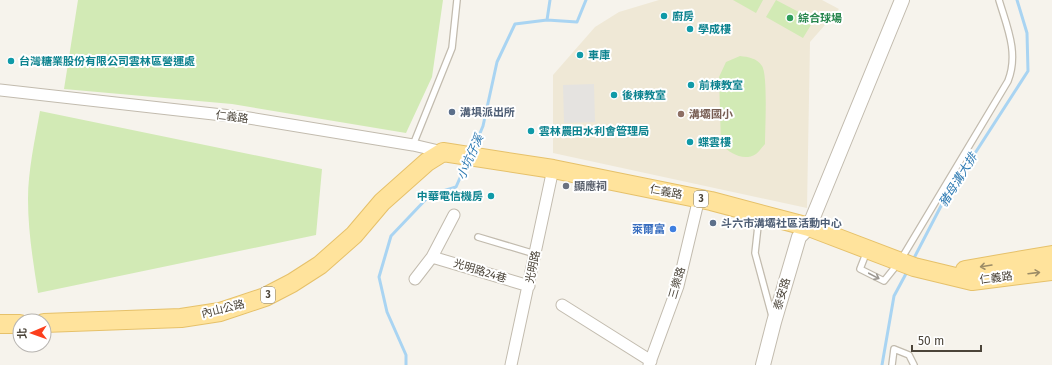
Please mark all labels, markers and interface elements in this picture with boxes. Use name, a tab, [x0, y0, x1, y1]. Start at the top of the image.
place label: 廚房	[672, 10, 694, 23]
marker: 廚房	[659, 11, 669, 21]
place label: 綜合球場	[798, 12, 842, 25]
marker: 綜合球場	[785, 13, 795, 23]
place label: 學成樓	[698, 23, 731, 36]
marker: 學成樓	[685, 24, 695, 34]
place label: 車庫	[588, 49, 610, 62]
marker: 車庫	[575, 50, 585, 60]
place label: 台灣糖業股份有限公司雲林區營運處	[19, 55, 195, 68]
marker: 台灣糖業股份有限公司雲林區營運處	[6, 56, 16, 66]
place label: 前棟教室	[699, 79, 743, 92]
marker: 前棟教室	[686, 80, 696, 90]
place label: 後棟教室	[622, 89, 666, 102]
marker: 後棟教室	[609, 90, 619, 100]
place label: 溝埧派出所	[460, 106, 515, 119]
marker: 溝埧派出所	[447, 107, 457, 117]
place label: 溝壩國小	[689, 108, 733, 121]
street label: 仁義路	[215, 109, 249, 125]
marker: 溝壩國小	[676, 109, 686, 119]
place label: 雲林農田水利會管理局	[539, 125, 649, 138]
marker: 雲林農田水利會管理局	[526, 126, 536, 136]
water label: 小坑仔溪	[454, 130, 487, 182]
place label: 蝶雲樓	[698, 136, 731, 149]
marker: 蝶雲樓	[685, 137, 695, 147]
water label: 豬母溝大排	[936, 149, 981, 209]
place label: 顯應祠	[574, 180, 607, 193]
marker: 顯應祠	[561, 181, 571, 191]
street label: 仁義路	[649, 182, 683, 202]
place label: 中華電信機房	[417, 190, 483, 203]
marker: 中華電信機房	[486, 191, 496, 201]
road number: 3	[694, 191, 708, 207]
place label: 斗六市溝壩社區活動中心	[721, 217, 842, 230]
marker: 斗六市溝壩社區活動中心	[708, 218, 718, 228]
place label: 萊爾富	[632, 223, 665, 236]
marker: 萊爾富	[668, 224, 678, 234]
street label: 光明路	[523, 250, 543, 284]
street label: 光明路24巷	[452, 257, 508, 285]
one-way arrow	[980, 263, 993, 271]
street label: 三樂路	[666, 265, 688, 301]
one-way arrow	[1027, 269, 1040, 277]
street label: 仁義路	[979, 270, 1013, 286]
one-way arrow	[868, 273, 880, 281]
street label: 泰安路	[771, 276, 793, 312]
road number: 3	[261, 287, 275, 303]
street label: 內山公路	[200, 297, 246, 321]
north arrow	[12, 313, 52, 353]
scale bar	[912, 327, 981, 353]
text: 北	[16, 328, 29, 339]
text: 50 m	[918, 334, 944, 348]

